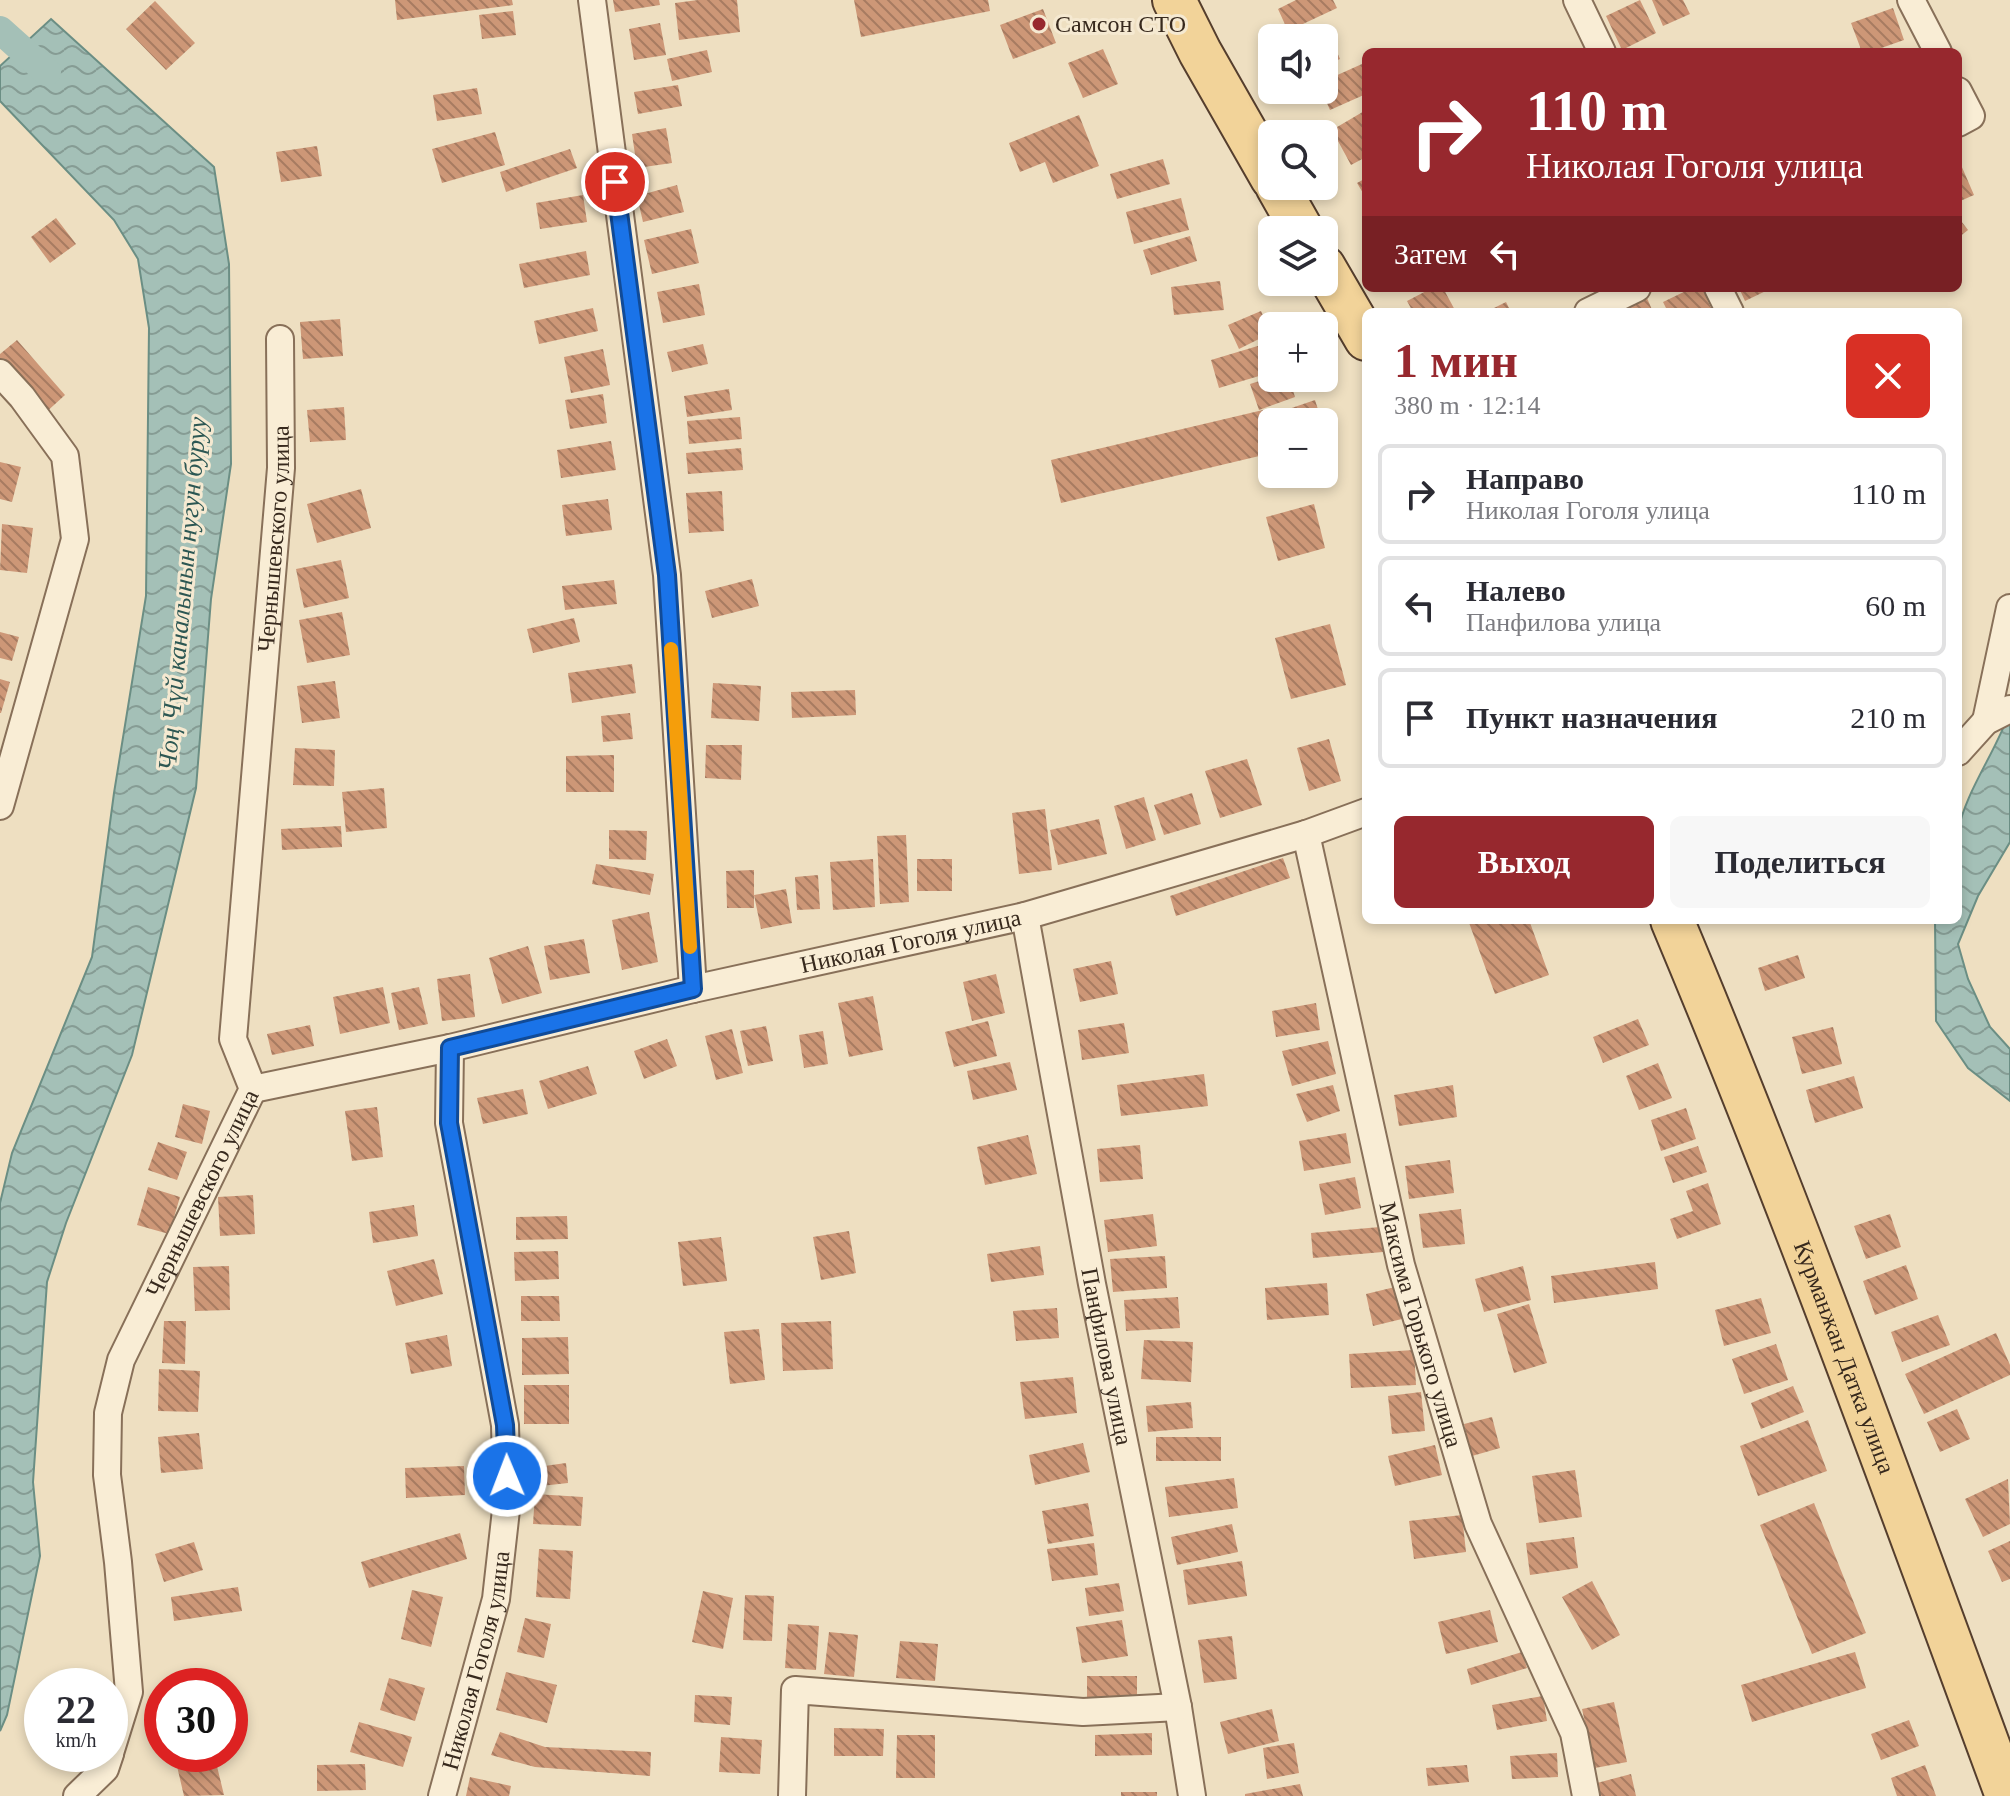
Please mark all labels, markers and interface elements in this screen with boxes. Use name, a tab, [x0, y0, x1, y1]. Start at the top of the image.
place label: Самсон СТО	[1055, 11, 1186, 37]
marker: Самсон СТО	[1030, 15, 1048, 33]
map controls	[1258, 24, 1338, 488]
button: sound	[1258, 24, 1338, 104]
icon: right	[1394, 80, 1498, 184]
text: 110 m	[1526, 80, 1668, 142]
button: search	[1258, 120, 1338, 200]
text: Николая Гоголя улица	[1526, 146, 1863, 186]
pin	[581, 148, 649, 216]
icon: arrive	[593, 160, 637, 204]
button: layers	[1258, 216, 1338, 296]
icon: left	[1483, 232, 1527, 276]
text: Затем	[1394, 237, 1467, 270]
button: +	[1258, 312, 1338, 392]
text: 1 мин	[1394, 334, 1518, 387]
button: close	[1846, 334, 1930, 418]
text: 380 m · 12:14	[1394, 391, 1541, 420]
button: −	[1258, 408, 1338, 488]
water label: Чоң Чүй каналынын нугун буруу	[153, 415, 212, 772]
street label: Чернышевского улица	[253, 425, 294, 653]
text: Направо	[1466, 462, 1584, 495]
icon: right	[1398, 472, 1442, 516]
text: 110 m	[1851, 477, 1926, 510]
text: Николая Гоголя улица	[1466, 496, 1710, 525]
text: Налево	[1466, 574, 1566, 607]
icon: left	[1398, 584, 1442, 628]
text: 60 m	[1865, 589, 1926, 622]
text: Панфилова улица	[1466, 608, 1661, 637]
icon: arrive	[1398, 696, 1442, 740]
text: Пункт назначения	[1466, 701, 1718, 734]
text: 210 m	[1850, 701, 1926, 734]
button: Выход	[1394, 816, 1654, 908]
button: Поделиться	[1670, 816, 1930, 908]
street label: Николая Гоголя улица	[798, 904, 1024, 978]
street label: Чернышевского улица	[141, 1085, 264, 1301]
street label: Максима Горького улица	[1374, 1199, 1468, 1451]
street label: Курманжан Датка улица	[1789, 1237, 1900, 1477]
street label: Панфилова улица	[1076, 1266, 1137, 1448]
position arrow	[465, 1434, 549, 1518]
street label: Николая Гоголя улица	[437, 1549, 514, 1773]
speed limit sign: 30	[144, 1668, 248, 1772]
text: 22	[56, 1687, 96, 1732]
text: km/h	[55, 1729, 97, 1751]

